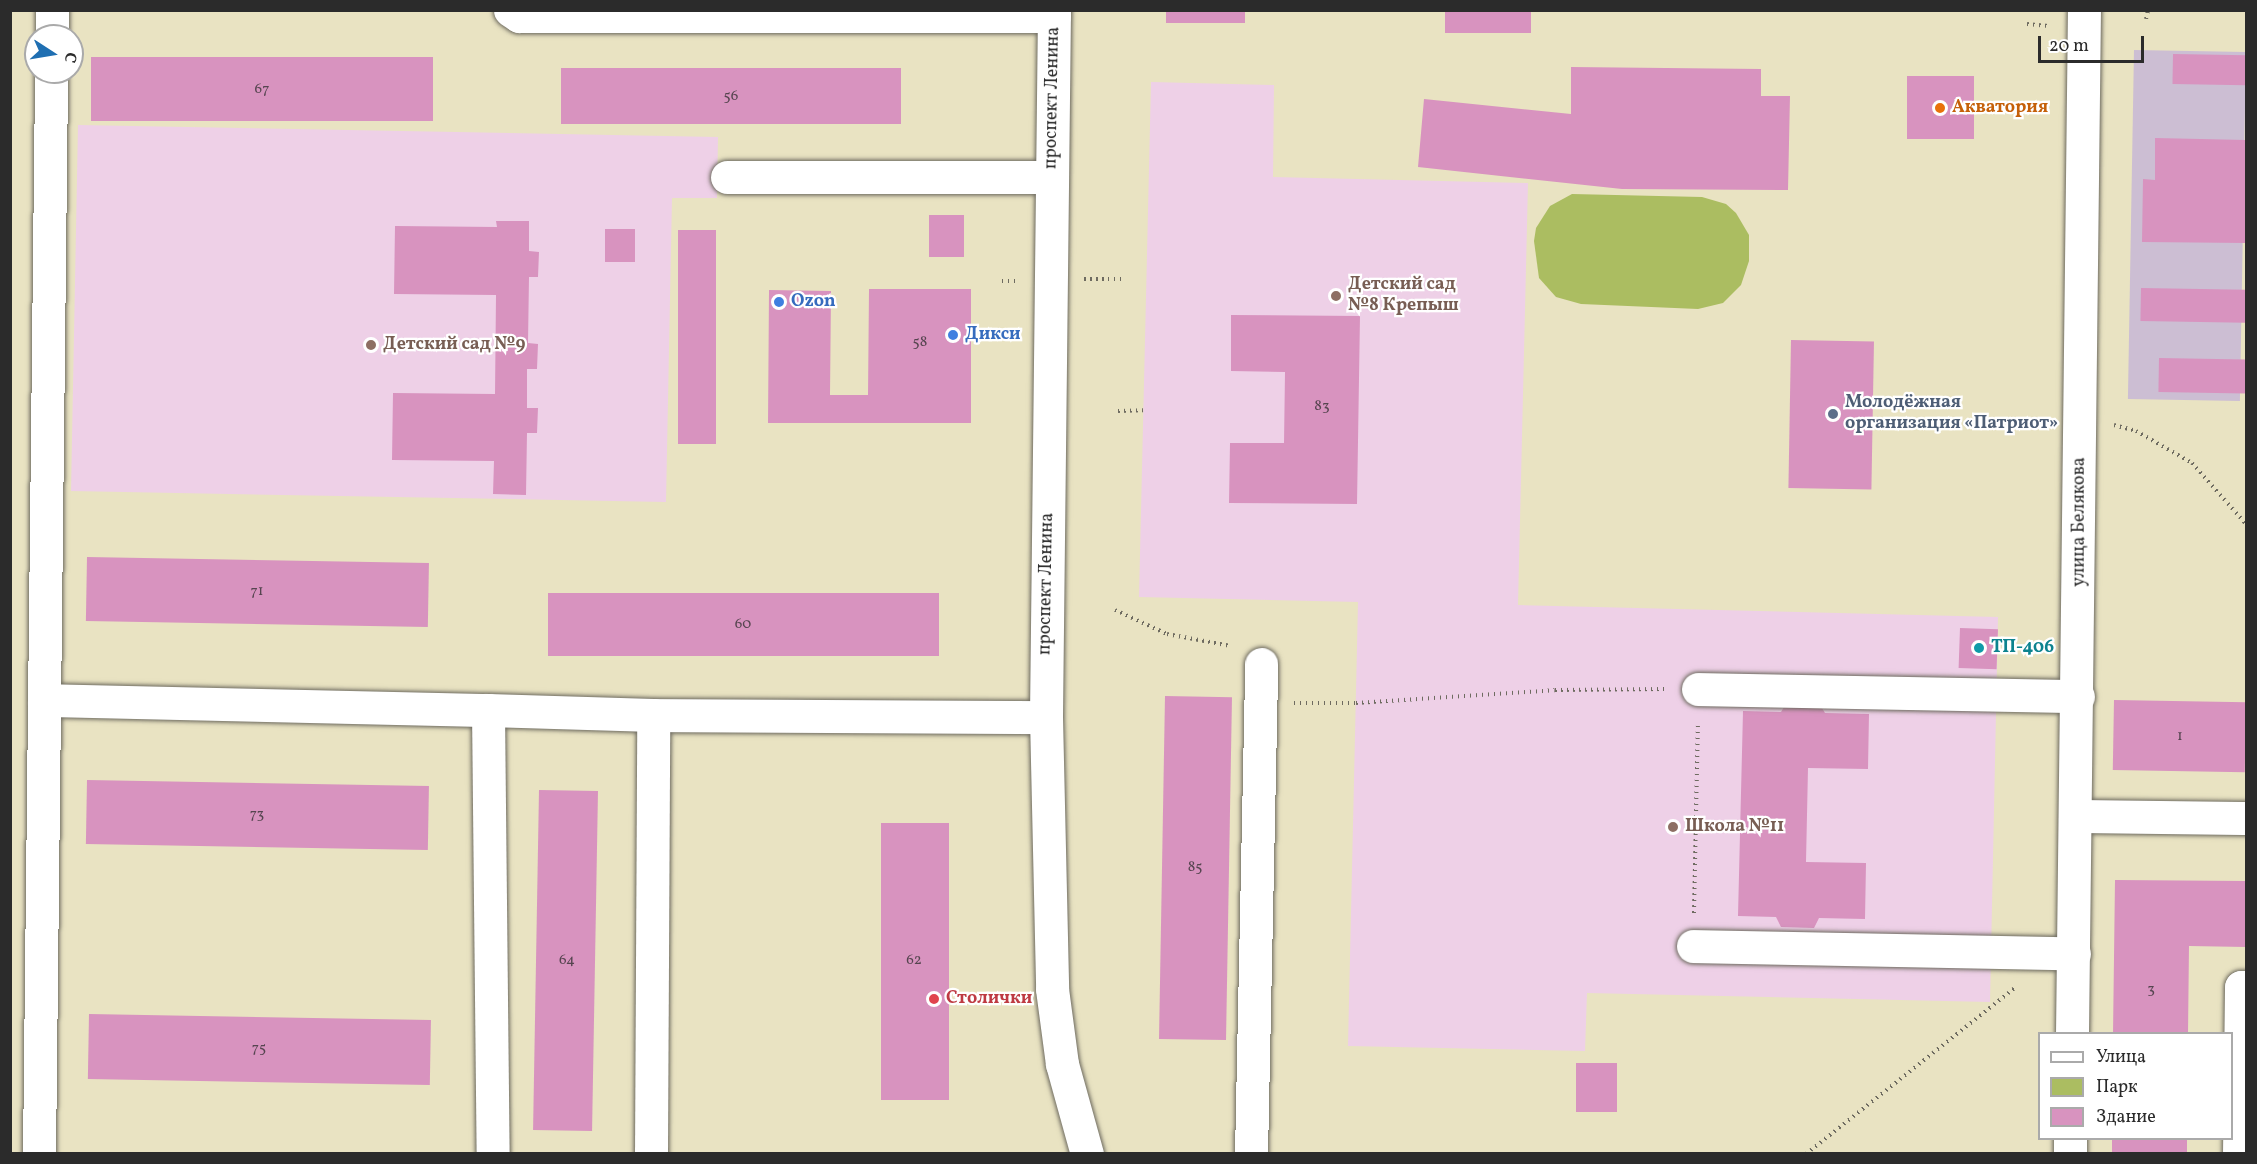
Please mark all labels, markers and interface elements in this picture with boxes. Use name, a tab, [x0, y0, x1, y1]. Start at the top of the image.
north arrow	[24, 24, 84, 84]
scale bar	[2041, 24, 2148, 62]
street label: проспект Ленина	[1041, 27, 1065, 169]
text: 20 m	[2049, 34, 2089, 59]
text: С	[58, 50, 81, 65]
house number: 67	[255, 81, 269, 99]
house number: 56	[724, 88, 738, 106]
place label: Акватория	[1952, 97, 2048, 119]
marker: Акватория	[1933, 101, 1947, 115]
place label: Детский сад №8 Крепыш	[1348, 275, 1459, 318]
marker: Детский сад №8 Крепыш	[1329, 289, 1343, 303]
place label: Ozon	[791, 291, 836, 313]
marker: Ozon	[772, 295, 786, 309]
place label: Дикси	[965, 324, 1021, 346]
marker: Дикси	[946, 328, 960, 342]
place label: Детский сад №9	[383, 334, 525, 356]
house number: 58	[913, 334, 927, 352]
marker: Детский сад №9	[364, 338, 378, 352]
place label: Молодёжная организация «Патриот»	[1845, 393, 2058, 436]
house number: 83	[1314, 398, 1330, 416]
marker: Молодёжная организация «Патриот»	[1826, 407, 1840, 421]
street label: улица Белякова	[2069, 457, 2091, 587]
street label: проспект Ленина	[1035, 513, 1059, 655]
house number: 71	[250, 583, 264, 601]
house number: 60	[735, 616, 751, 634]
place label: ТП-406	[1991, 637, 2054, 659]
marker: ТП-406	[1972, 641, 1986, 655]
house number: 1	[2177, 728, 2183, 746]
house number: 73	[250, 806, 264, 824]
place label: Школа №11	[1685, 816, 1784, 838]
marker: Школа №11	[1666, 820, 1680, 834]
house number: 85	[1188, 859, 1202, 877]
house number: 64	[559, 952, 575, 970]
house number: 62	[906, 952, 922, 970]
house number: 3	[2147, 981, 2155, 999]
place label: Столички	[946, 988, 1032, 1010]
marker: Столички	[927, 992, 941, 1006]
legend	[2038, 1032, 2233, 1140]
house number: 75	[252, 1040, 266, 1058]
text: Улица	[2096, 1045, 2146, 1070]
text: Парк	[2096, 1075, 2138, 1100]
text: Здание	[2096, 1105, 2156, 1130]

